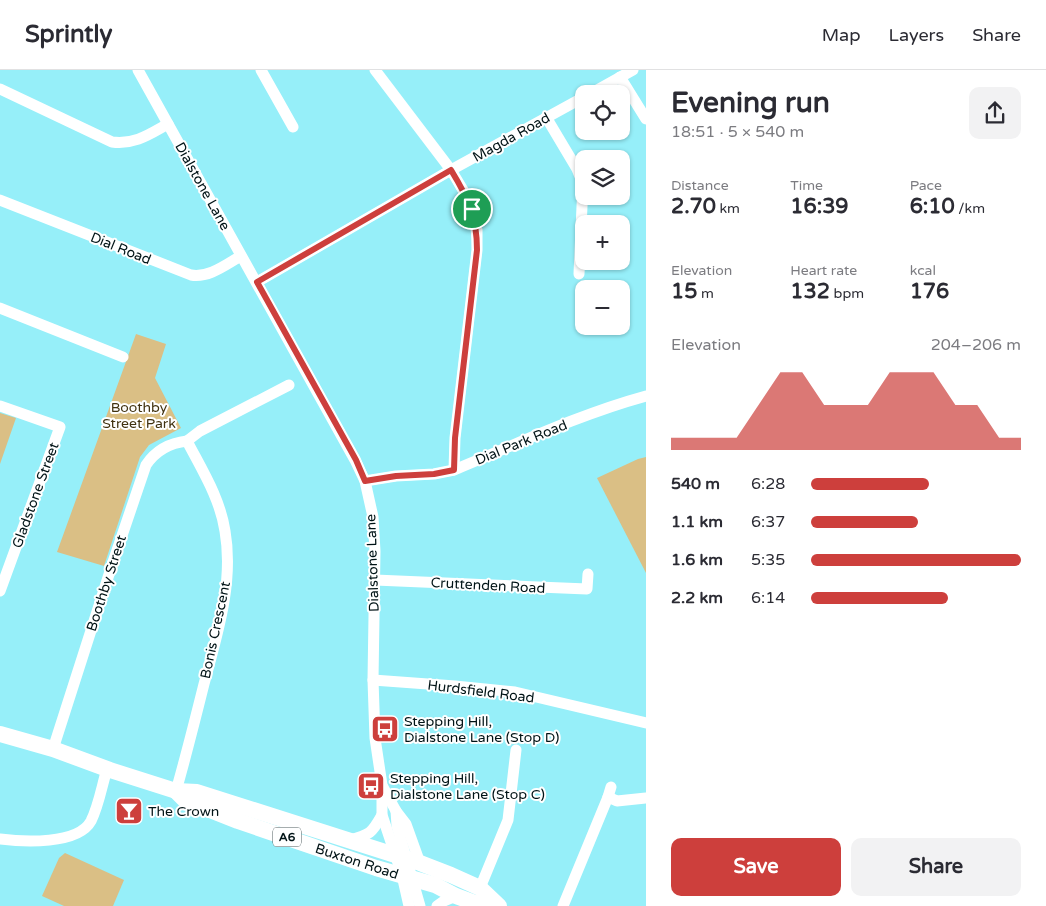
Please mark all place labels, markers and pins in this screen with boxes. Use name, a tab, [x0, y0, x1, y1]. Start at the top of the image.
pin	[451, 188, 493, 230]
place label: Stepping Hill, Dialstone Lane (Stop D)	[404, 713, 559, 746]
bus stop icon: Stepping Hill, Dialstone Lane (Stop D)	[370, 714, 400, 744]
place label: Stepping Hill, Dialstone Lane (Stop C)	[390, 770, 545, 803]
bus stop icon: Stepping Hill, Dialstone Lane (Stop C)	[356, 771, 386, 801]
bar icon: The Crown	[114, 796, 144, 826]
place label: The Crown	[148, 803, 219, 820]

